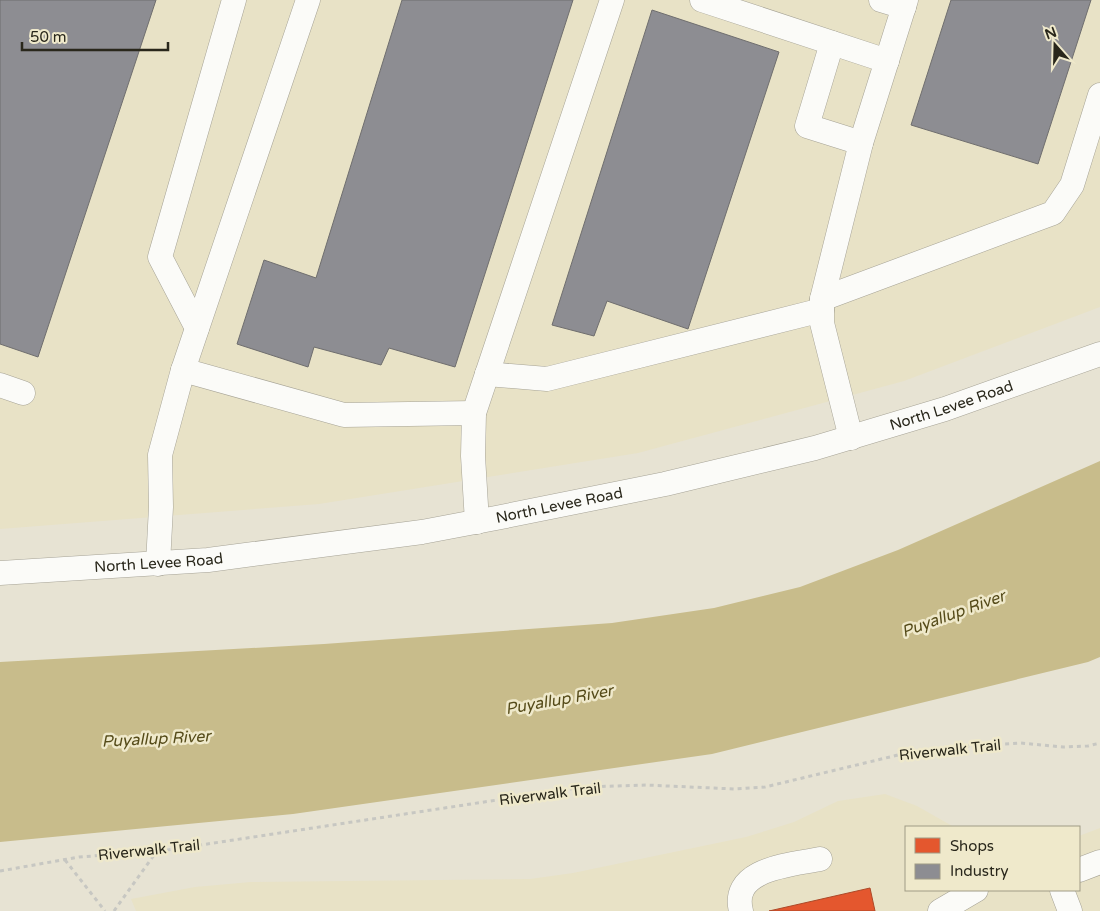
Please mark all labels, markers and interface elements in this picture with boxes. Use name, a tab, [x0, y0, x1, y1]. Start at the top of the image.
scale bar	[22, 20, 169, 52]
north arrow	[1030, 20, 1080, 70]
text: N	[1043, 23, 1059, 43]
text: 50 m	[30, 28, 67, 46]
street label: North Levee Road	[887, 377, 1015, 434]
street label: North Levee Road	[494, 484, 624, 527]
street label: North Levee Road	[94, 549, 224, 576]
water label: Puyallup River	[899, 585, 1010, 642]
water label: Puyallup River	[504, 680, 616, 719]
water label: Puyallup River	[101, 726, 213, 752]
street label: Riverwalk Trail	[898, 736, 1002, 764]
street label: Riverwalk Trail	[498, 779, 602, 809]
legend	[905, 826, 1080, 891]
street label: Riverwalk Trail	[97, 836, 201, 864]
text: Shops	[950, 837, 994, 855]
text: Industry	[950, 862, 1009, 880]

